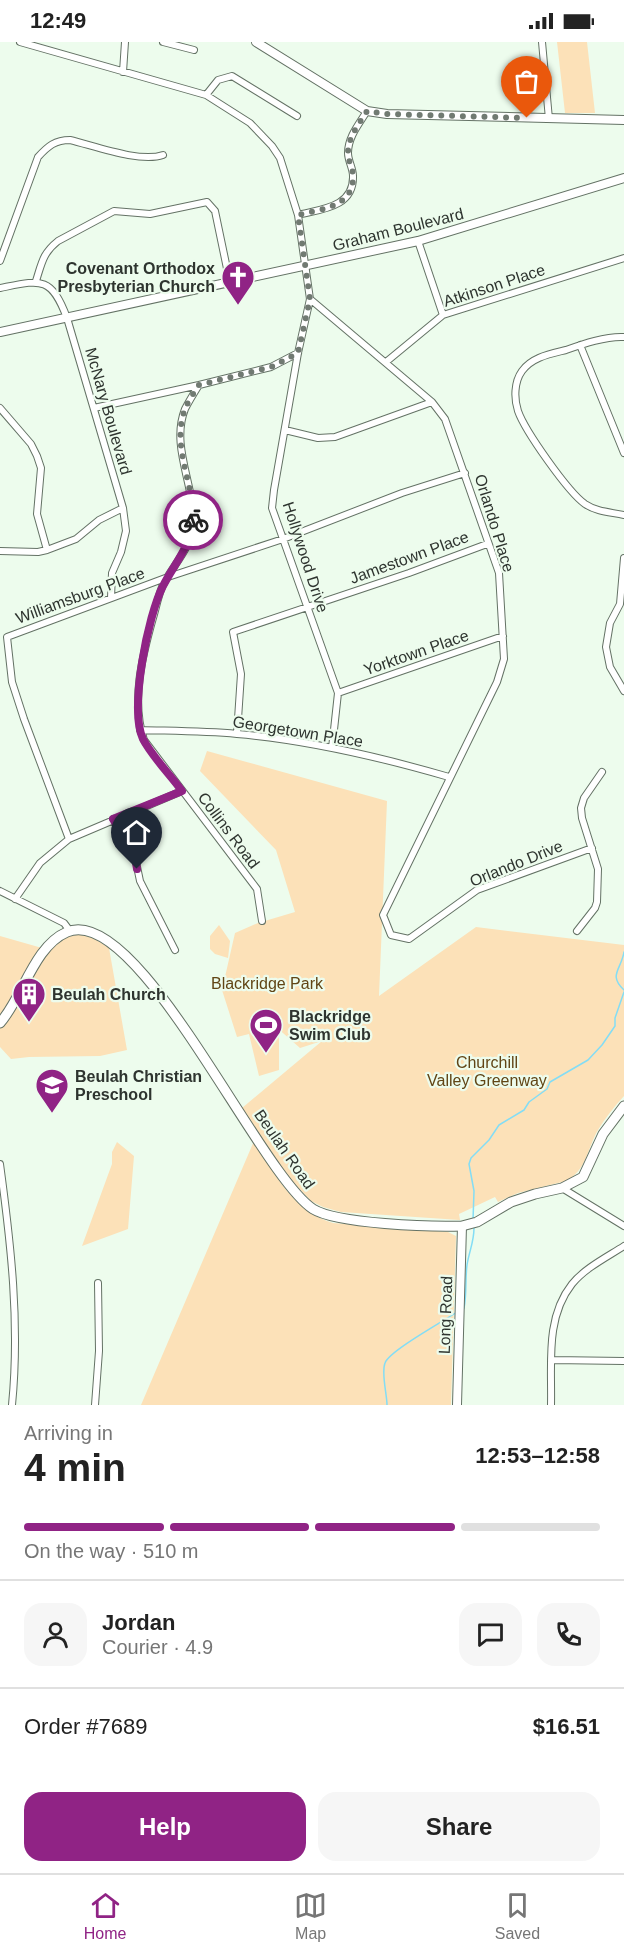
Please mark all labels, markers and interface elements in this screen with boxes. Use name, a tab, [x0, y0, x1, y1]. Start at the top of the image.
text: 12:49	[30, 8, 86, 33]
pin	[501, 56, 552, 118]
icon: bag	[510, 65, 543, 98]
street label: Graham Boulevard	[331, 205, 465, 254]
church icon: Covenant Orthodox Presbyterian Church	[220, 259, 256, 306]
place label: Covenant Orthodox Presbyterian Church	[58, 260, 215, 295]
street label: Atkinson Place	[441, 261, 547, 310]
street label: McNary Boulevard	[82, 346, 135, 477]
street label: Orlando Place	[472, 472, 518, 574]
courier	[163, 490, 223, 550]
street label: Hollywood Drive	[280, 500, 332, 615]
icon: bike	[177, 504, 210, 537]
street label: Jamestown Place	[347, 528, 471, 587]
street label: Williamsburg Place	[13, 564, 147, 627]
street label: Yorktown Place	[362, 627, 471, 678]
street label: Georgetown Place	[232, 713, 364, 750]
street label: Collins Road	[195, 789, 263, 872]
pin	[111, 807, 162, 869]
icon: home	[120, 816, 153, 849]
street label: Orlando Drive	[467, 837, 565, 890]
park label: Blackridge Park	[211, 975, 324, 992]
building icon: Beulah Church	[11, 976, 47, 1023]
place label: Beulah Church	[52, 986, 166, 1003]
sports icon: Blackridge Swim Club	[248, 1007, 284, 1054]
place label: Blackridge Swim Club	[289, 1008, 371, 1043]
park label: Churchill Valley Greenway	[427, 1054, 547, 1089]
school or university icon: Beulah Christian Preschool	[34, 1067, 70, 1114]
place label: Beulah Christian Preschool	[75, 1068, 202, 1103]
street label: Beulah Road	[251, 1107, 318, 1192]
street label: Long Road	[436, 1276, 455, 1354]
text: Arriving in	[24, 1422, 113, 1444]
text: 12:53–12:58	[475, 1443, 600, 1468]
text: 4 min	[24, 1446, 126, 1489]
text: On the way · 510 m	[24, 1540, 199, 1562]
button: person	[24, 1603, 87, 1666]
button: chat	[459, 1603, 522, 1666]
button: phone	[537, 1603, 600, 1666]
text: Jordan	[102, 1610, 175, 1635]
text: Courier · 4.9	[102, 1636, 213, 1658]
text: Order #7689	[24, 1714, 148, 1739]
text: $16.51	[533, 1714, 600, 1739]
button: Help	[24, 1792, 306, 1861]
button: Share	[318, 1792, 600, 1861]
tab: Home	[84, 1889, 127, 1943]
tab: Map	[294, 1889, 327, 1943]
tab: Saved	[495, 1889, 540, 1943]

